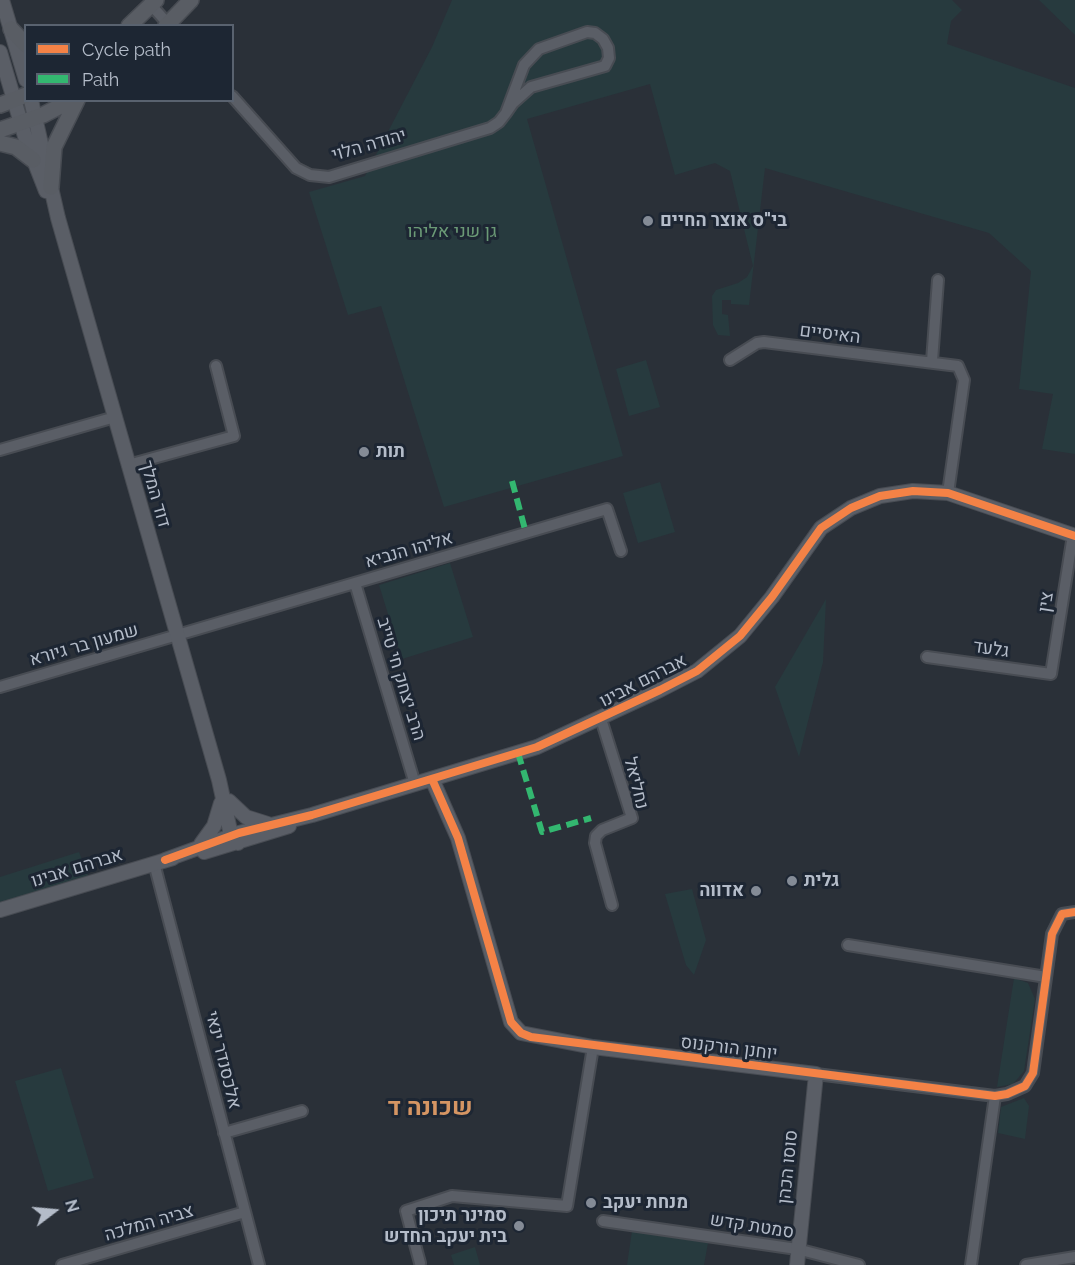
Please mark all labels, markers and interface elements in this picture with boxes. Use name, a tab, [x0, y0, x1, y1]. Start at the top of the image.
legend	[24, 24, 234, 102]
text: Cycle path	[82, 39, 171, 60]
text: Path	[82, 69, 119, 90]
street label: יהודה הלוי	[329, 124, 409, 166]
place label: בי"ס אוצר החיים	[660, 210, 787, 232]
marker: בי"ס אוצר החיים	[641, 214, 655, 228]
park label: גן שני אליהו	[407, 221, 497, 243]
street label: האיסיים	[798, 320, 862, 348]
place label: תות	[376, 441, 405, 463]
marker: תות	[357, 445, 371, 459]
street label: דוד המלך	[135, 458, 175, 530]
street label: אליהו הנביא	[363, 527, 455, 573]
street label: צין	[1034, 590, 1058, 614]
street label: הרב יצחק חי טייב	[372, 615, 430, 743]
street label: שמעון בר גיורא	[27, 619, 141, 671]
street label: גלעד	[972, 636, 1010, 662]
street label: אברהם אבינו	[596, 650, 690, 712]
street label: נחליאל	[619, 755, 653, 811]
street label: אברהם אבינו	[29, 844, 125, 892]
place label: גלית	[804, 870, 839, 892]
marker: גלית	[785, 874, 799, 888]
place label: אדווה	[699, 880, 744, 902]
marker: אדווה	[749, 884, 763, 898]
street label: אלכסנדר ינאי	[200, 1009, 246, 1111]
street label: יוחנן הורקנוס	[679, 1031, 779, 1065]
district label: שכונה ד	[387, 1094, 473, 1122]
street label: סוסו הכהן	[773, 1129, 803, 1205]
north arrow	[24, 1181, 84, 1241]
place label: מנחת יעקב	[603, 1192, 688, 1214]
marker: מנחת יעקב	[584, 1196, 598, 1210]
text: N	[61, 1197, 83, 1214]
street label: צביה המלכה	[102, 1200, 196, 1246]
place label: סמינר תיכון בית יעקב החדש	[384, 1205, 507, 1248]
street label: סמטת קדש	[708, 1209, 796, 1243]
marker: סמינר תיכון בית יעקב החדש	[512, 1219, 526, 1233]

